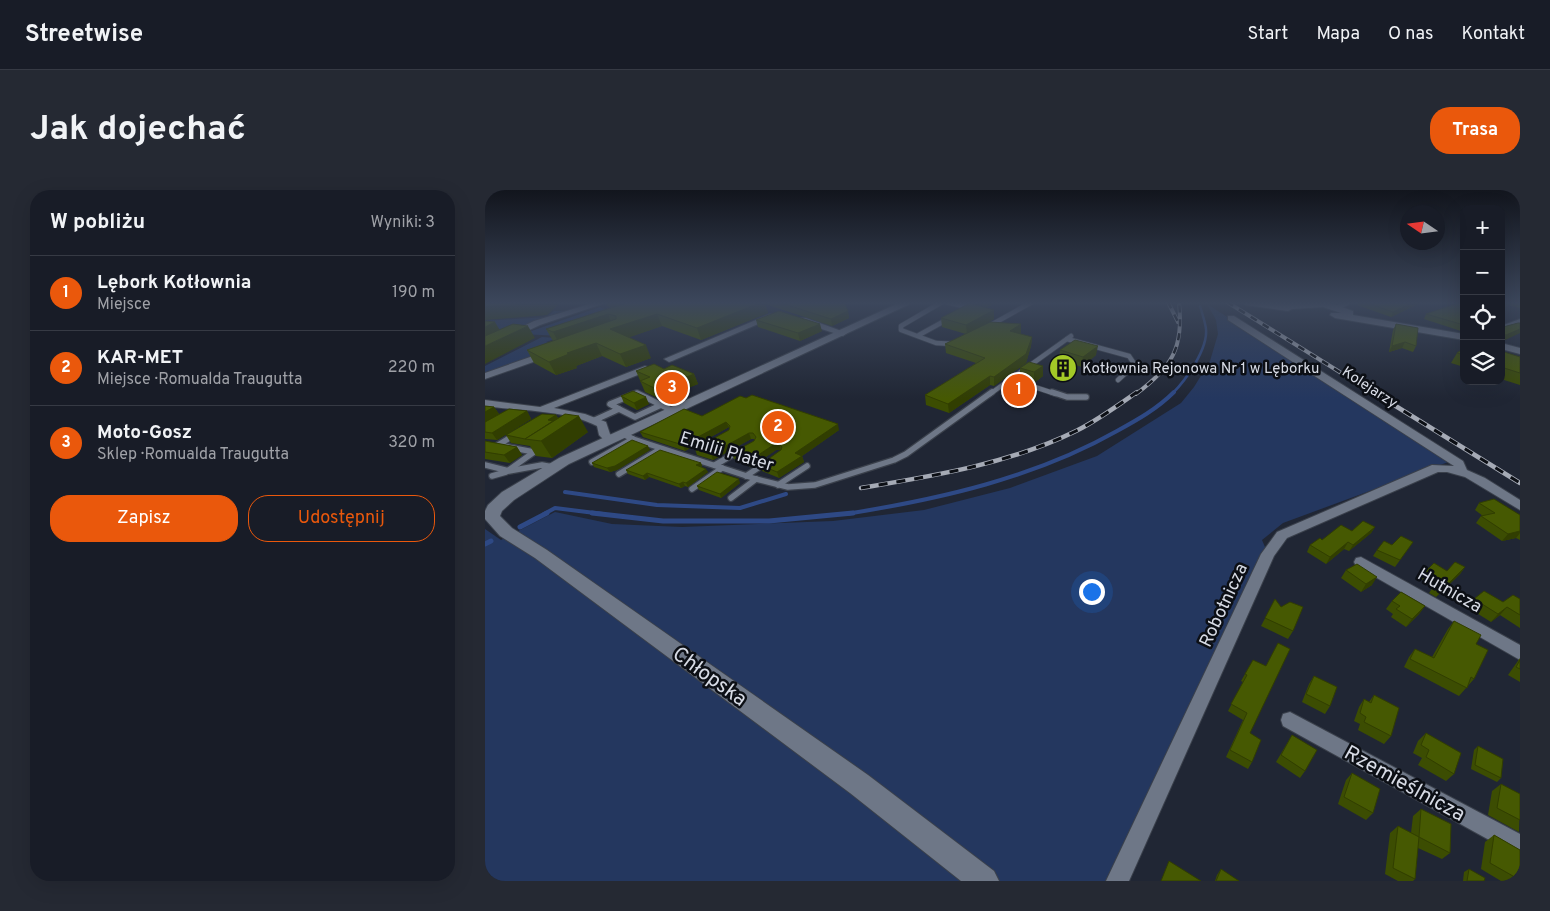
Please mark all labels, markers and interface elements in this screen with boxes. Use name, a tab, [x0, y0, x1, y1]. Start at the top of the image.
text: Streetwise	[25, 20, 143, 50]
text: Start	[1247, 23, 1288, 46]
text: Mapa	[1316, 23, 1360, 46]
text: O nas	[1388, 23, 1433, 46]
text: Kontakt	[1461, 23, 1525, 46]
button: Trasa	[1430, 107, 1520, 154]
text: Jak dojechać	[30, 108, 246, 152]
north arrow	[1400, 205, 1445, 250]
map controls	[1460, 205, 1505, 385]
button: +	[1460, 205, 1505, 250]
text: W pobliżu	[50, 209, 145, 236]
text: Wyniki: 3	[370, 213, 435, 233]
button: −	[1460, 250, 1505, 295]
text: Lębork Kotłownia	[97, 271, 251, 295]
text: 1	[63, 283, 69, 303]
text: 190 m	[392, 283, 435, 303]
text: Miejsce	[97, 295, 151, 315]
button: locate	[1460, 295, 1505, 340]
button: layers	[1460, 340, 1505, 385]
text: KAR-MET	[97, 346, 183, 370]
building icon: Kotłownia Rejonowa Nr 1 w Lęborku	[1048, 353, 1078, 383]
text: 2	[61, 358, 71, 378]
text: 220 m	[388, 358, 435, 378]
place label: Kotłownia Rejonowa Nr 1 w Lęborku	[1082, 360, 1319, 379]
street label: Kolejarzy	[1338, 363, 1401, 413]
pin: 3	[656, 369, 688, 407]
text: Miejsce · Romualda Traugutta	[97, 370, 302, 390]
pin: 1	[1003, 371, 1035, 409]
pin: 2	[762, 408, 794, 446]
text: Moto-Gosz	[97, 421, 192, 445]
street label: Emilii Plater	[677, 427, 776, 478]
text: 3	[61, 433, 71, 453]
text: 320 m	[388, 433, 435, 453]
text: Sklep · Romualda Traugutta	[97, 445, 289, 465]
button: Zapisz	[50, 495, 238, 542]
button: Udostępnij	[248, 495, 435, 542]
street label: Robotnicza	[1195, 560, 1254, 651]
street label: Hutnicza	[1413, 564, 1486, 619]
your location	[1079, 579, 1105, 605]
street label: Chłopska	[667, 641, 752, 713]
street label: Rzemieślnicza	[1339, 740, 1470, 829]

